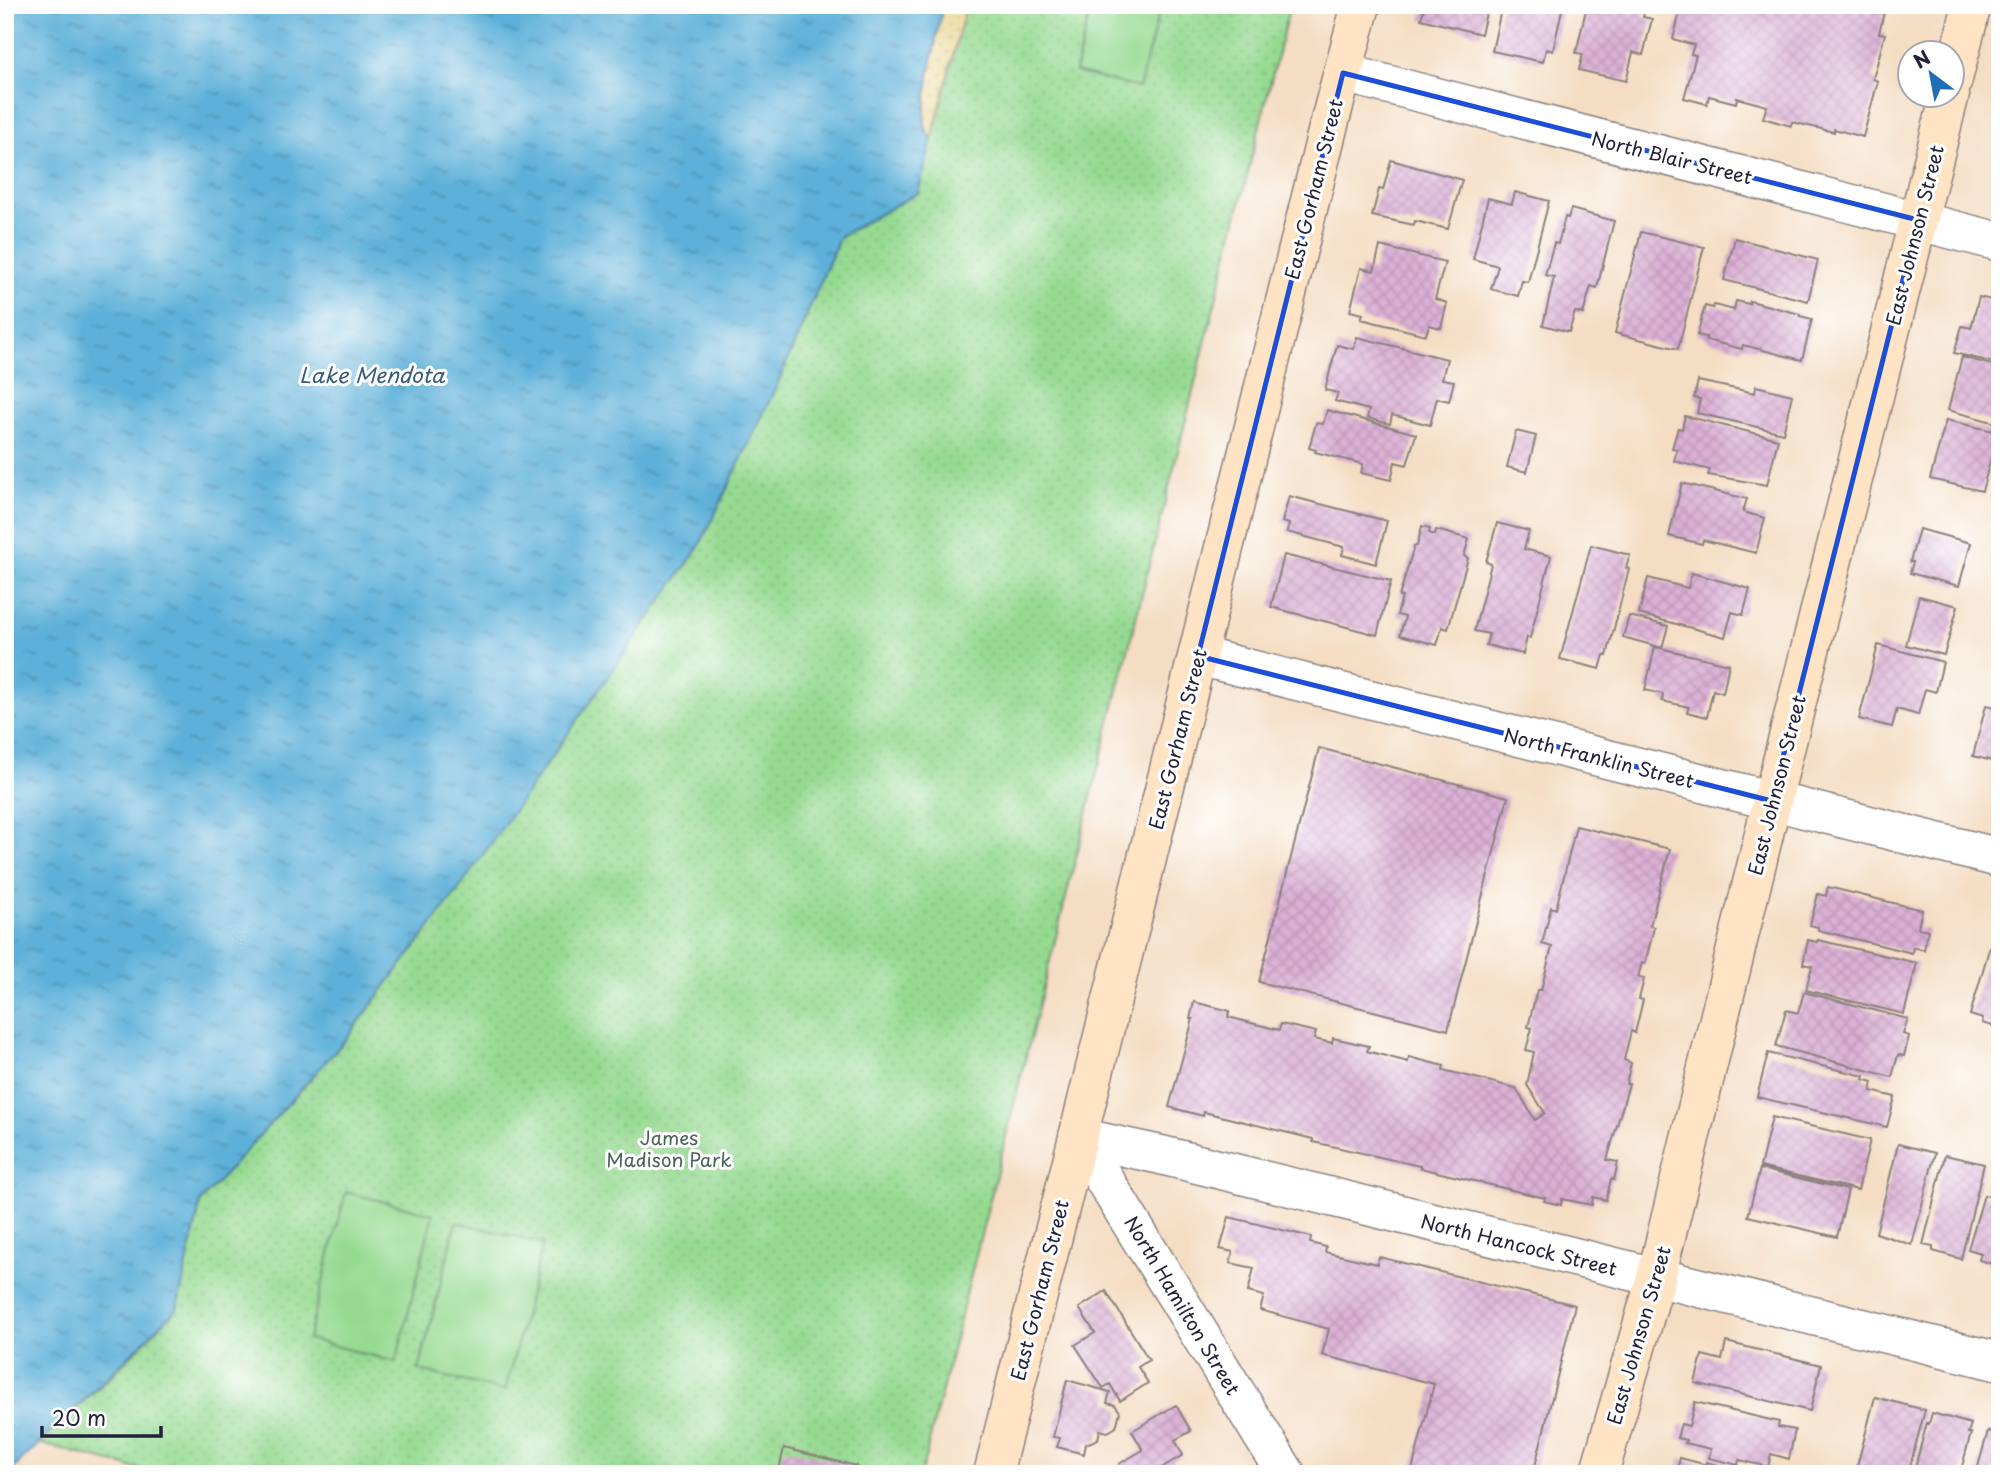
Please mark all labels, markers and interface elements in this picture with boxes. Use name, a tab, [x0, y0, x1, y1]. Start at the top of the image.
north arrow	[1896, 38, 1966, 108]
text: N	[1908, 43, 1935, 75]
street label: East Gorham Street	[1277, 95, 1349, 282]
street label: North Blair Street	[1589, 124, 1755, 191]
street label: East Johnson Street	[1878, 142, 1950, 328]
water label: Lake Mendota	[299, 358, 446, 390]
street label: East Gorham Street	[1141, 645, 1213, 832]
street label: East Johnson Street	[1740, 692, 1812, 878]
street label: North Franklin Street	[1501, 720, 1697, 794]
park label: James Madison Park	[606, 1123, 732, 1173]
street label: East Gorham Street	[1003, 1196, 1075, 1383]
street label: North Hancock Street	[1418, 1206, 1620, 1282]
street label: North Hamilton Street	[1118, 1210, 1248, 1400]
street label: East Johnson Street	[1599, 1242, 1677, 1428]
scale bar	[42, 1395, 161, 1439]
text: 20 m	[52, 1401, 106, 1433]

